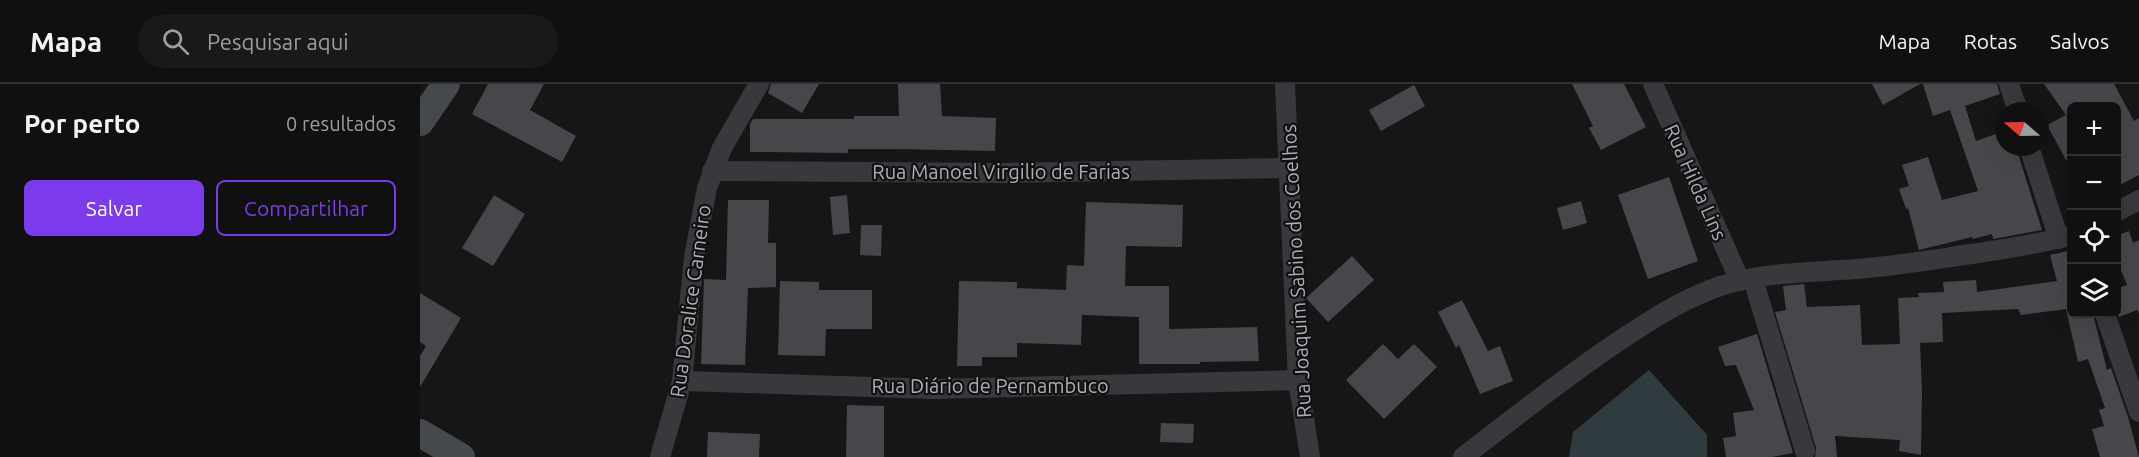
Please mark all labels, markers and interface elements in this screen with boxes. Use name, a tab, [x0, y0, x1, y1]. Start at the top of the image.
search box	[138, 14, 558, 68]
icon: search	[159, 25, 192, 58]
text: Mapa	[30, 26, 102, 57]
text: Pesquisar aqui	[207, 29, 349, 54]
text: Mapa	[1879, 29, 1931, 53]
text: Rotas	[1964, 29, 2017, 53]
text: Salvos	[2050, 29, 2109, 53]
north arrow	[1995, 102, 2049, 156]
map controls	[2067, 102, 2121, 318]
button: +	[2067, 102, 2121, 156]
text: Por perto	[24, 109, 140, 138]
text: 0 resultados	[286, 112, 396, 135]
street label: Rua Hilda Lins	[1660, 120, 1732, 244]
street label: Rua Joaquim Sabino dos Coelhos	[1277, 124, 1315, 418]
button: −	[2067, 156, 2121, 210]
street label: Rua Manoel Virgilio de Farias	[872, 160, 1130, 183]
button: Salvar	[24, 180, 204, 236]
button: Compartilhar	[216, 180, 396, 236]
street label: Rua Doralice Carneiro	[665, 203, 715, 399]
button: locate	[2067, 210, 2121, 264]
button: layers	[2067, 264, 2121, 318]
street label: Rua Diário de Pernambuco	[871, 374, 1109, 397]

